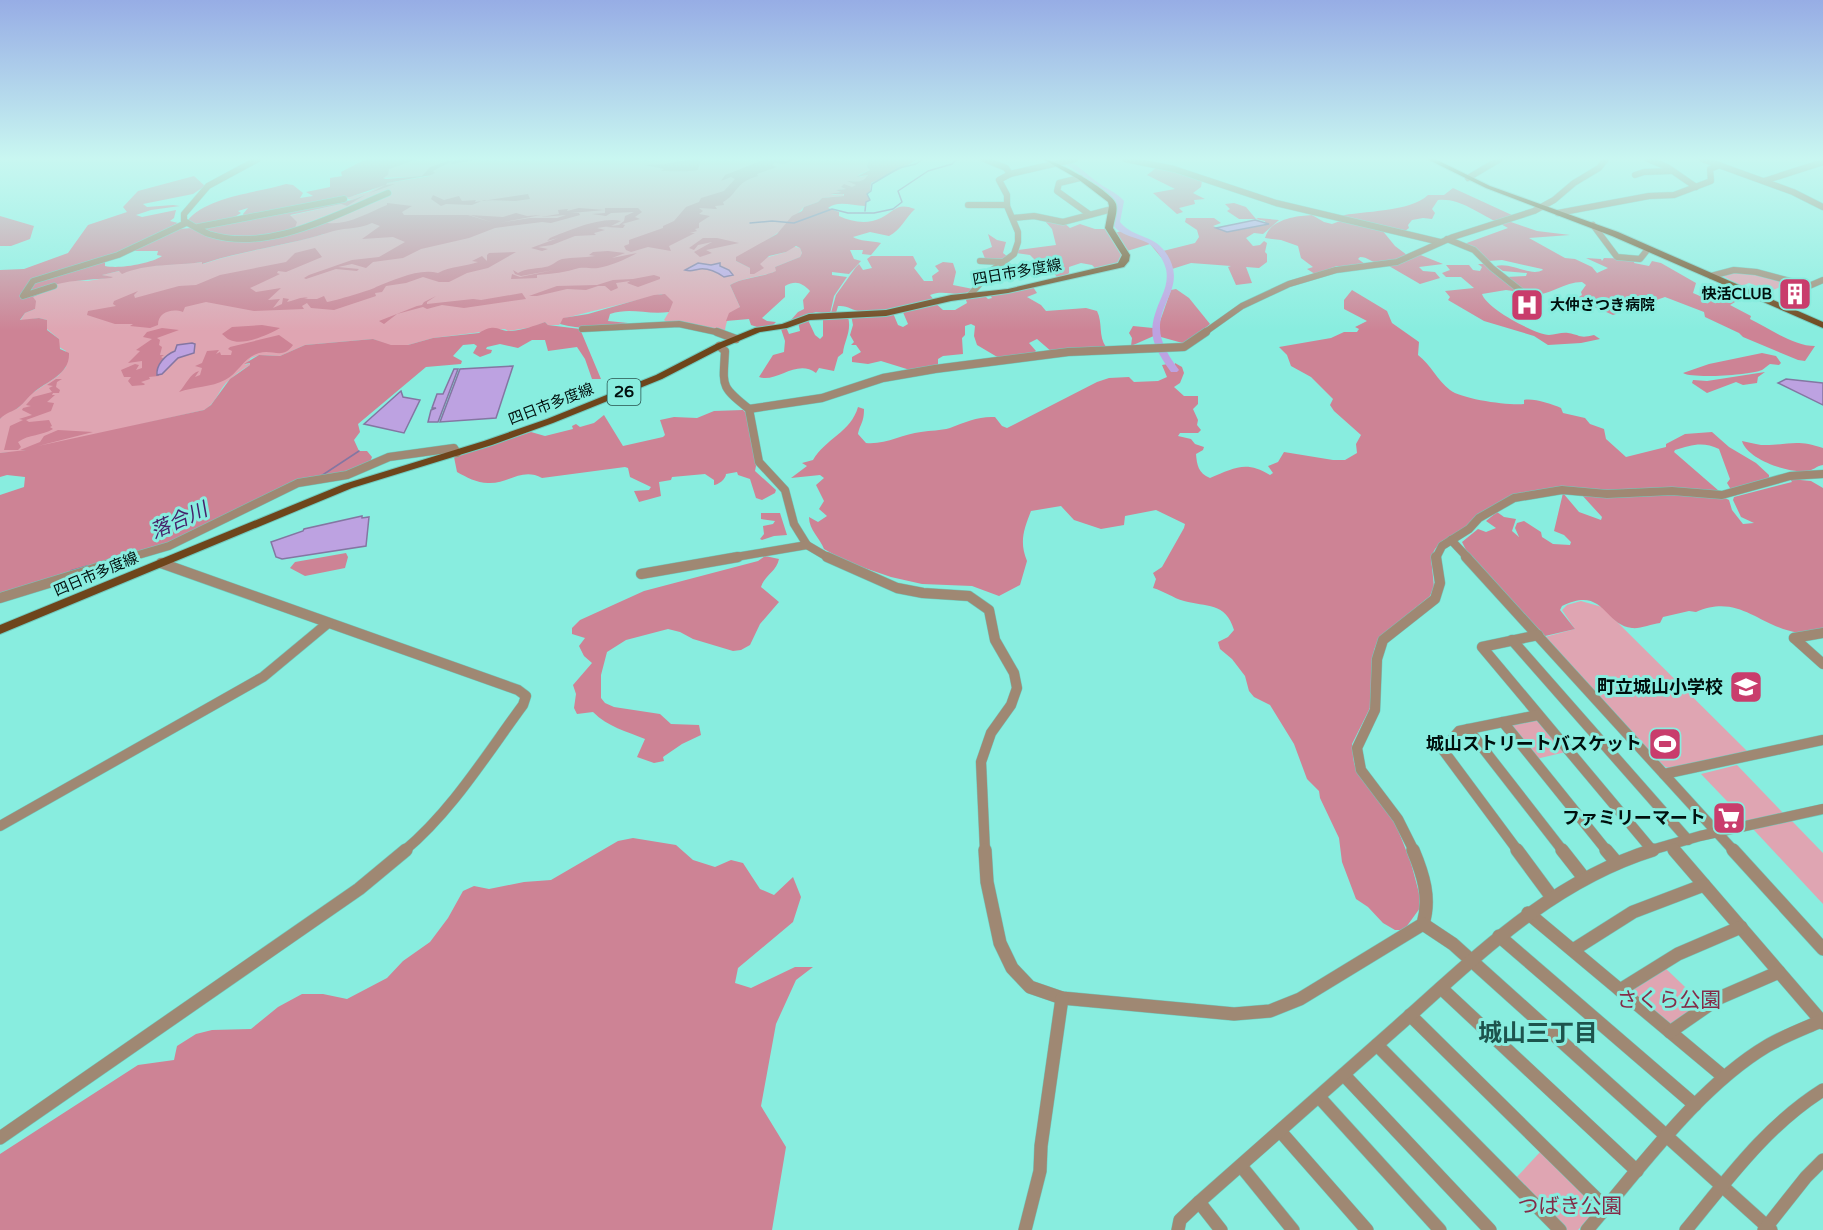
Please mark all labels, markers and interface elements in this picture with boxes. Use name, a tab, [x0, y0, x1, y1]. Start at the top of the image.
street label: 四日市多度線	[971, 255, 1063, 289]
building icon: 快活CLUB	[1777, 276, 1813, 312]
place label: 快活CLUB	[1701, 285, 1772, 303]
hospital icon: 大仲さつき病院	[1509, 287, 1545, 323]
place label: 大仲さつき病院	[1550, 296, 1655, 314]
street label: 四日市多度線	[506, 379, 596, 429]
road number: 26	[608, 379, 640, 405]
water label: 落合川	[147, 497, 213, 544]
street label: 四日市多度線	[51, 548, 141, 600]
school or university icon: 町立城山小学校	[1728, 669, 1764, 705]
place label: 町立城山小学校	[1597, 676, 1723, 698]
sports icon: 城山ストリートバスケット	[1647, 726, 1683, 762]
place label: 城山ストリートバスケット	[1426, 733, 1642, 755]
supermarket icon: ファミリーマート	[1711, 800, 1747, 836]
place label: ファミリーマート	[1562, 807, 1706, 829]
park label: さくら公園	[1617, 988, 1722, 1013]
district label: 城山三丁目	[1478, 1019, 1598, 1048]
park label: つばき公園	[1518, 1194, 1623, 1219]

